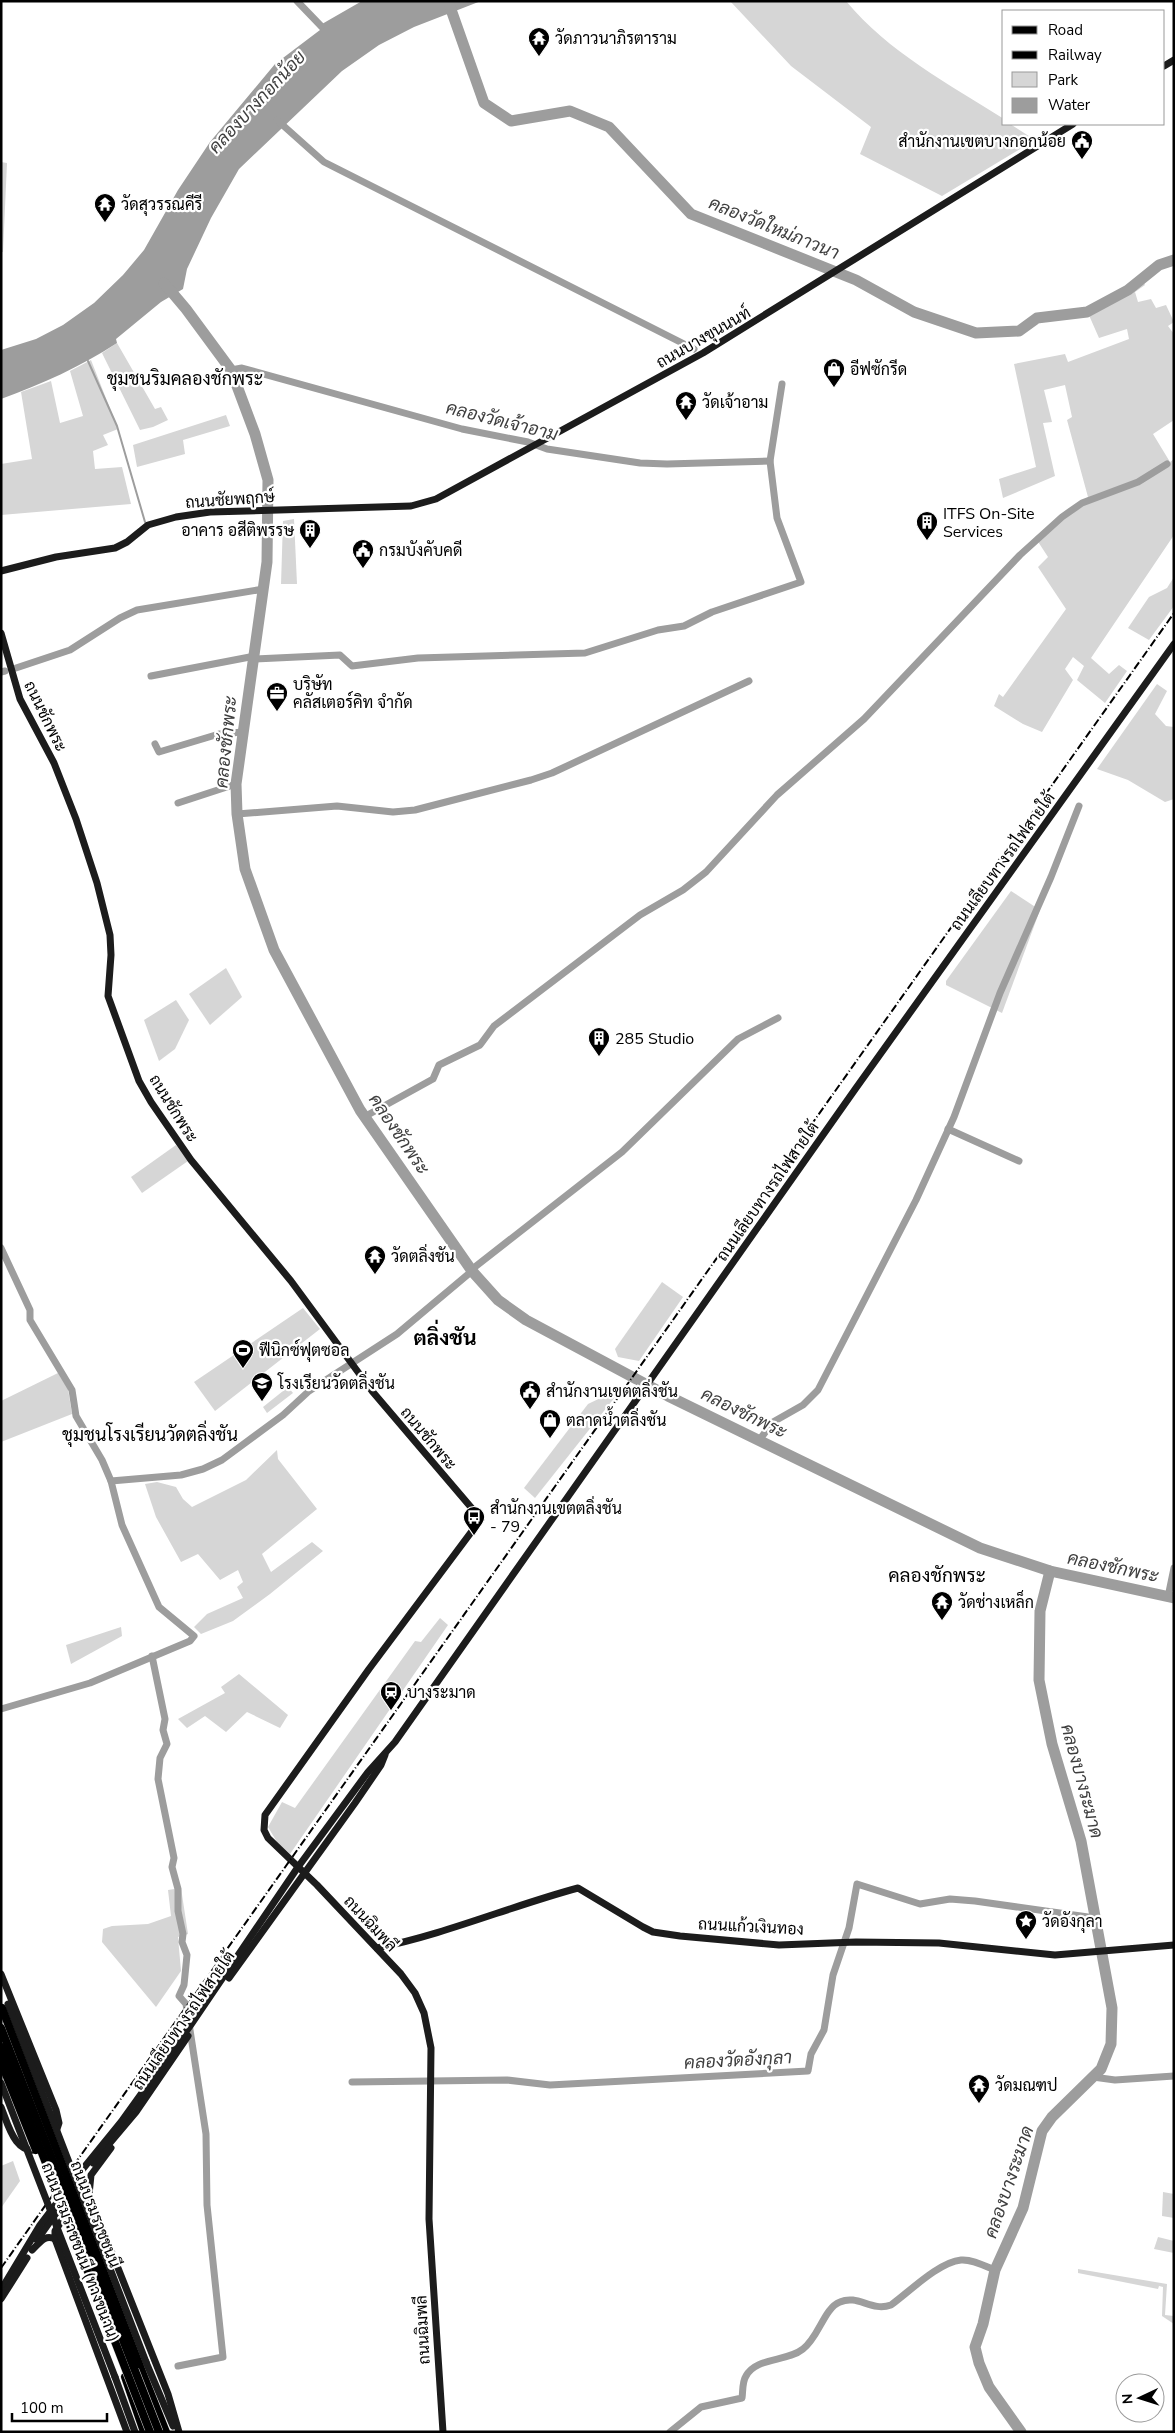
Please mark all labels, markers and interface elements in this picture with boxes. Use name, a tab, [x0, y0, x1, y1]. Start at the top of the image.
legend	[1002, 10, 1165, 125]
text: Road	[1048, 20, 1083, 40]
temple icon: วัดภาวนาภิรตาราม	[527, 26, 551, 57]
place label: วัดภาวนาภิรตาราม	[555, 28, 677, 50]
water label: คลองบางกอกน้อย	[203, 45, 311, 159]
text: Railway	[1048, 45, 1102, 65]
text: Park	[1048, 70, 1078, 90]
text: Water	[1048, 95, 1091, 115]
public building icon: สำนักงานเขตบางกอกน้อย	[1070, 129, 1094, 160]
place label: สำนักงานเขตบางกอกน้อย	[898, 131, 1066, 153]
water label: คลองวัดใหม่ภาวนา	[705, 190, 843, 265]
temple icon: วัดสุวรรณคีรี	[93, 192, 117, 223]
place label: วัดสุวรรณคีรี	[121, 193, 203, 216]
street label: ถนนบางขุนนนท์	[651, 300, 755, 374]
shop icon: อีฟซักรีด	[822, 357, 846, 388]
place label: อีฟซักรีด	[850, 358, 907, 381]
district label: ชุมชนริมคลองชักพระ	[107, 367, 263, 391]
temple icon: วัดเจ้าอาม	[674, 390, 698, 421]
place label: วัดเจ้าอาม	[702, 392, 768, 414]
water label: คลองวัดเจ้าอาม	[444, 395, 560, 447]
street label: ถนนชัยพฤกษ์	[185, 484, 276, 514]
place label: ITFS On-Site Services	[943, 503, 1035, 543]
building icon: ITFS On-Site Services	[915, 510, 939, 541]
building icon: อาคาร อสีติพรรษ	[298, 518, 322, 549]
place label: อาคาร อสีติพรรษ	[181, 519, 294, 542]
public building icon: กรมบังคับคดี	[351, 538, 375, 569]
place label: กรมบังคับคดี	[379, 539, 462, 562]
place label: บริษัท คลัสเตอร์คิท จำกัด	[293, 674, 413, 714]
street label: ถนนชักพระ	[18, 677, 72, 756]
office icon: บริษัท คลัสเตอร์คิท จำกัด	[265, 681, 289, 712]
water label: คลองชักพระ	[209, 694, 243, 789]
street label: ถนนเลียบทางรถไฟสายใต้	[944, 787, 1061, 935]
building icon: 285 Studio	[587, 1026, 611, 1057]
place label: 285 Studio	[615, 1028, 694, 1050]
street label: ถนนชักพระ	[144, 1070, 203, 1147]
water label: คลองชักพระ	[363, 1089, 435, 1179]
street label: ถนนเลียบทางรถไฟสายใต้	[710, 1116, 825, 1266]
place label: วัดตลิ่งชัน	[391, 1243, 455, 1268]
temple icon: วัดตลิ่งชัน	[363, 1244, 387, 1275]
district label: ตลิ่งชัน	[413, 1319, 477, 1352]
sports icon: ฟีนิกซ์ฟุตซอล	[231, 1338, 255, 1369]
place label: ฟีนิกซ์ฟุตซอล	[259, 1338, 350, 1362]
place label: โรงเรียนวัดตลิ่งชัน	[277, 1370, 395, 1395]
school or university icon: โรงเรียนวัดตลิ่งชัน	[250, 1371, 274, 1402]
place label: สำนักงานเขตตลิ่งชัน	[546, 1378, 678, 1403]
public building icon: สำนักงานเขตตลิ่งชัน	[518, 1379, 542, 1410]
water label: คลองชักพระ	[697, 1382, 791, 1444]
street label: ถนนชักพระ	[395, 1402, 461, 1475]
place label: ตลาดน้ำตลิ่งชัน	[566, 1406, 666, 1432]
shop icon: ตลาดน้ำตลิ่งชัน	[538, 1408, 562, 1439]
district label: ชุมชนโรงเรียนวัดตลิ่งชัน	[62, 1420, 238, 1447]
place label: สำนักงานเขตตลิ่งชัน - 79	[490, 1495, 622, 1538]
bus stop icon: สำนักงานเขตตลิ่งชัน - 79	[462, 1505, 486, 1536]
water label: คลองชักพระ	[1065, 1546, 1161, 1588]
district label: คลองชักพระ	[888, 1563, 986, 1589]
place label: วัดช่างเหล็ก	[958, 1589, 1034, 1614]
temple icon: วัดช่างเหล็ก	[930, 1590, 954, 1621]
station icon: บางระมาด	[379, 1680, 403, 1711]
place label: บางระมาด	[407, 1682, 476, 1704]
water label: คลองบางระมาด	[1055, 1721, 1109, 1841]
street label: ถนนฉิมพลี	[339, 1890, 403, 1957]
place icon: วัดอังกุลา	[1014, 1909, 1038, 1940]
place label: วัดอังกุลา	[1042, 1911, 1103, 1933]
street label: ถนนแก้วเงินทอง	[697, 1913, 804, 1941]
street label: ถนนเลียบทางรถไฟสายใต้	[126, 1945, 241, 2095]
water label: คลองวัดอังกุลา	[683, 2045, 793, 2075]
temple icon: วัดมณฑป	[967, 2073, 991, 2104]
place label: วัดมณฑป	[995, 2075, 1058, 2097]
water label: คลองบางระมาด	[979, 2123, 1039, 2241]
street label: ถนนบรมราชชนนี	[65, 2157, 126, 2271]
street label: ถนนบรมราชชนนี (ทางขนาน)	[36, 2159, 125, 2345]
street label: ถนนฉิมพลี	[409, 2295, 436, 2365]
north arrow	[1115, 2373, 1165, 2423]
scale bar	[12, 2390, 108, 2422]
text: N	[1118, 2393, 1137, 2405]
text: 100 m	[20, 2398, 64, 2418]

